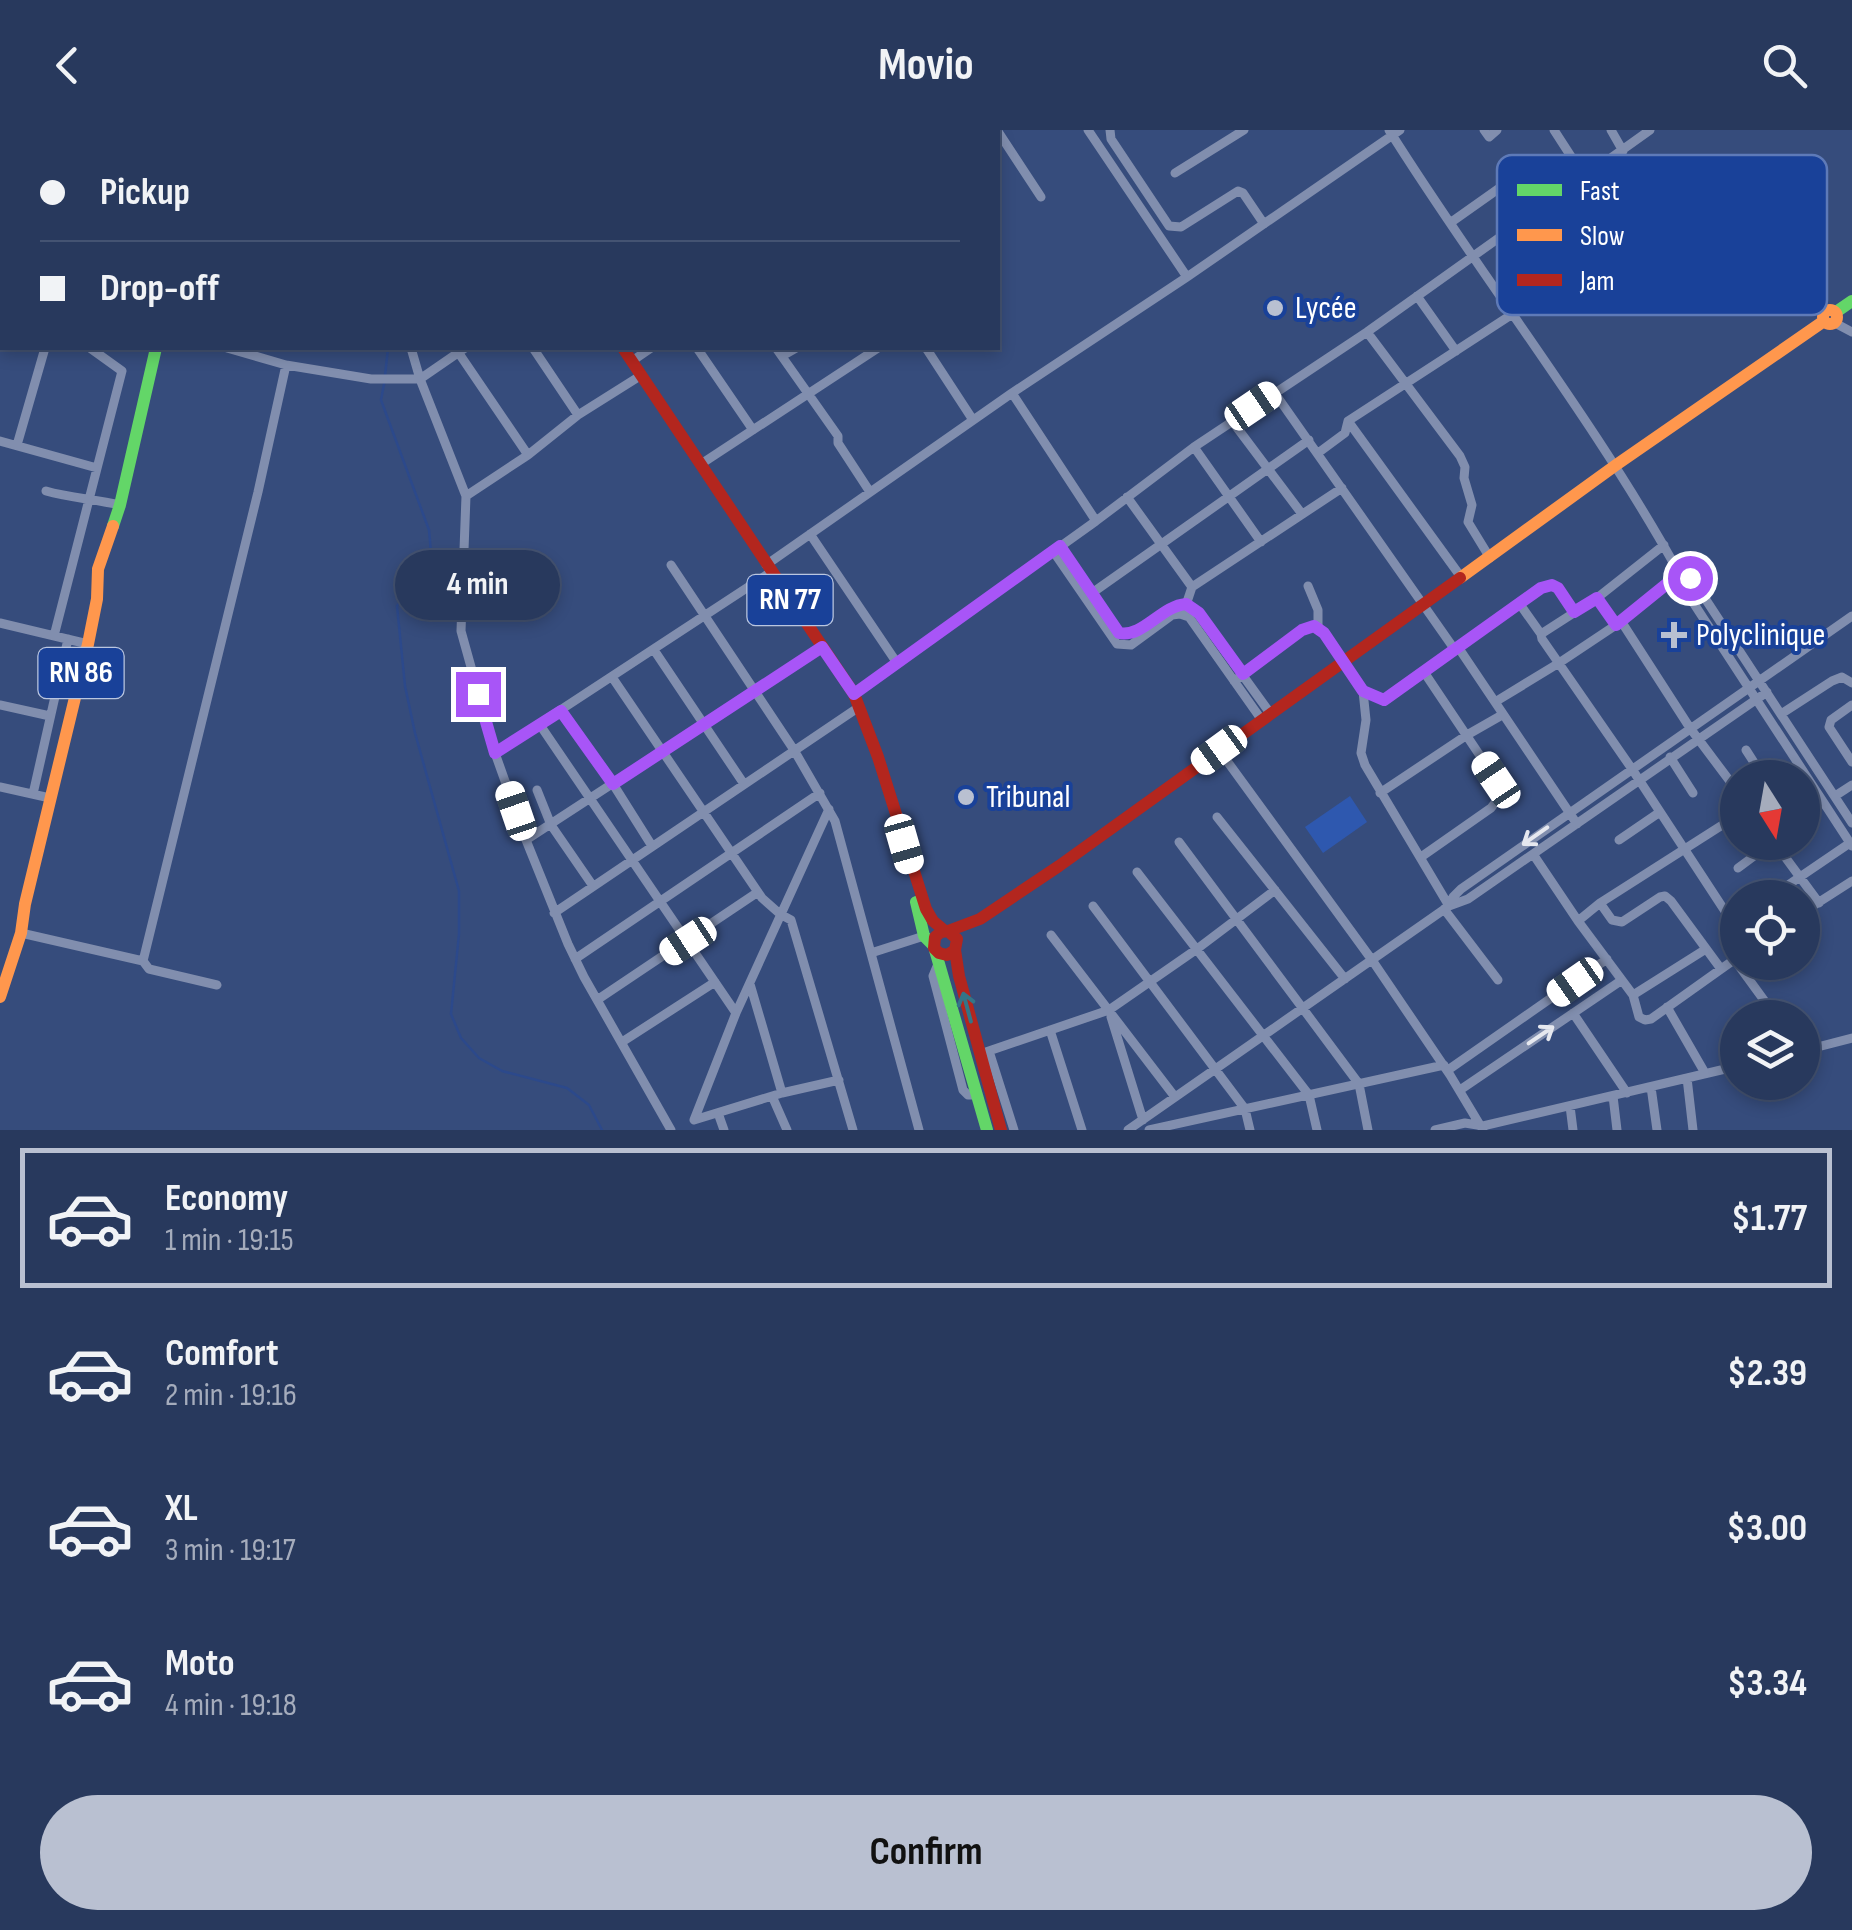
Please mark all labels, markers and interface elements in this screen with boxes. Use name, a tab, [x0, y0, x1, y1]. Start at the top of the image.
icon: back	[40, 38, 95, 93]
text: Movio	[878, 38, 974, 93]
icon: search	[1757, 38, 1812, 93]
legend	[1497, 155, 1827, 315]
text: Pickup	[100, 170, 190, 215]
text: Fast	[1580, 175, 1619, 208]
text: Slow	[1580, 220, 1625, 253]
text: Jam	[1579, 265, 1615, 298]
text: Drop-off	[100, 266, 219, 311]
place label: Lycée	[1295, 289, 1357, 328]
marker: Lycée	[1264, 297, 1286, 319]
car	[1220, 377, 1286, 435]
callout: 4 min	[396, 549, 560, 619]
route start	[1668, 556, 1713, 601]
text: 4 min	[447, 565, 508, 604]
road number: RN 77	[748, 575, 832, 625]
place label: Polyclinique	[1696, 616, 1825, 655]
marker: Polyclinique	[1661, 622, 1687, 648]
road number: RN 86	[38, 648, 124, 698]
route end	[456, 672, 501, 717]
car	[1186, 720, 1252, 780]
car	[1467, 747, 1525, 813]
north arrow	[1720, 760, 1820, 860]
map controls	[1720, 760, 1820, 1100]
car	[492, 778, 540, 844]
place label: Tribunal	[986, 778, 1070, 817]
marker: Tribunal	[955, 786, 977, 808]
car	[881, 811, 927, 877]
one-way arrow	[1522, 825, 1550, 846]
button: locate	[1720, 880, 1820, 980]
car	[655, 912, 721, 970]
car	[1542, 953, 1608, 1011]
one-way arrow	[957, 992, 976, 1023]
button: layers	[1720, 1000, 1820, 1100]
one-way arrow	[1526, 1025, 1554, 1046]
icon: car	[45, 1173, 135, 1263]
text: Economy	[165, 1176, 288, 1221]
text: $1.77	[1731, 1196, 1807, 1241]
text: 1 min · 19:15	[165, 1221, 293, 1260]
icon: car	[45, 1328, 135, 1418]
text: Comfort	[165, 1331, 279, 1376]
text: $2.39	[1727, 1351, 1807, 1396]
text: 2 min · 19:16	[165, 1376, 297, 1415]
icon: car	[45, 1483, 135, 1573]
text: XL	[165, 1486, 198, 1531]
text: $3.00	[1727, 1506, 1807, 1551]
text: 3 min · 19:17	[165, 1531, 296, 1570]
icon: car	[45, 1638, 135, 1728]
text: Moto	[165, 1641, 235, 1686]
text: $3.34	[1727, 1661, 1807, 1706]
text: 4 min · 19:18	[165, 1686, 297, 1725]
button: Confirm	[40, 1795, 1812, 1910]

